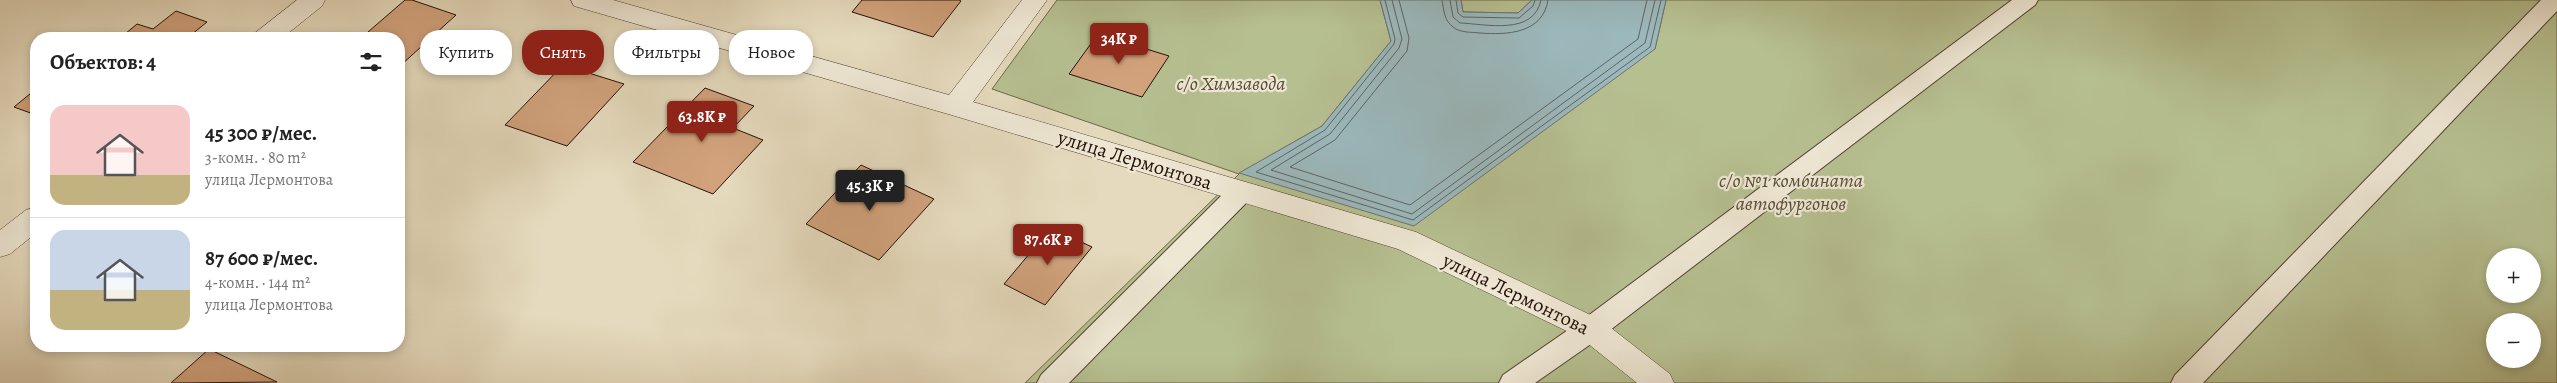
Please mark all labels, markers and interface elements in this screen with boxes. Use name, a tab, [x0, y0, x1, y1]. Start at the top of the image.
pin: 34K ₽	[1084, 22, 1154, 65]
text: 34K ₽	[1101, 28, 1137, 50]
chip: Купить	[420, 30, 512, 75]
chip: Снять	[522, 30, 604, 75]
chip: Фильтры	[614, 30, 719, 75]
chip: Новое	[729, 30, 813, 75]
text: Объектов: 4	[50, 48, 156, 76]
icon: filters	[357, 48, 385, 76]
park label: с/о Химзавода	[1176, 70, 1286, 97]
pin: 63.8K ₽	[656, 100, 748, 143]
text: 63.8K ₽	[678, 106, 726, 128]
text: 45 300 ₽/мес.	[205, 119, 317, 147]
street label: улица Лермонтова	[1054, 123, 1216, 197]
icon: home	[90, 125, 150, 185]
text: 3-комн. · 80 m²	[205, 147, 306, 169]
park label: с/о №1 комбината автофургонов	[1719, 167, 1863, 217]
text: улица Лермонтова	[205, 169, 333, 191]
pin: 45.3K ₽	[824, 170, 916, 212]
text: 45.3K ₽	[846, 175, 894, 197]
pin: 87.6K ₽	[1002, 224, 1094, 266]
text: 87.6K ₽	[1024, 229, 1072, 251]
text: 87 600 ₽/мес.	[205, 244, 318, 272]
street label: улица Лермонтова	[1437, 246, 1595, 342]
map controls	[2486, 248, 2541, 368]
button: +	[2486, 248, 2541, 303]
icon: home	[90, 250, 150, 310]
text: 4-комн. · 144 m²	[205, 272, 310, 294]
text: улица Лермонтова	[205, 294, 333, 316]
button: −	[2486, 313, 2541, 368]

